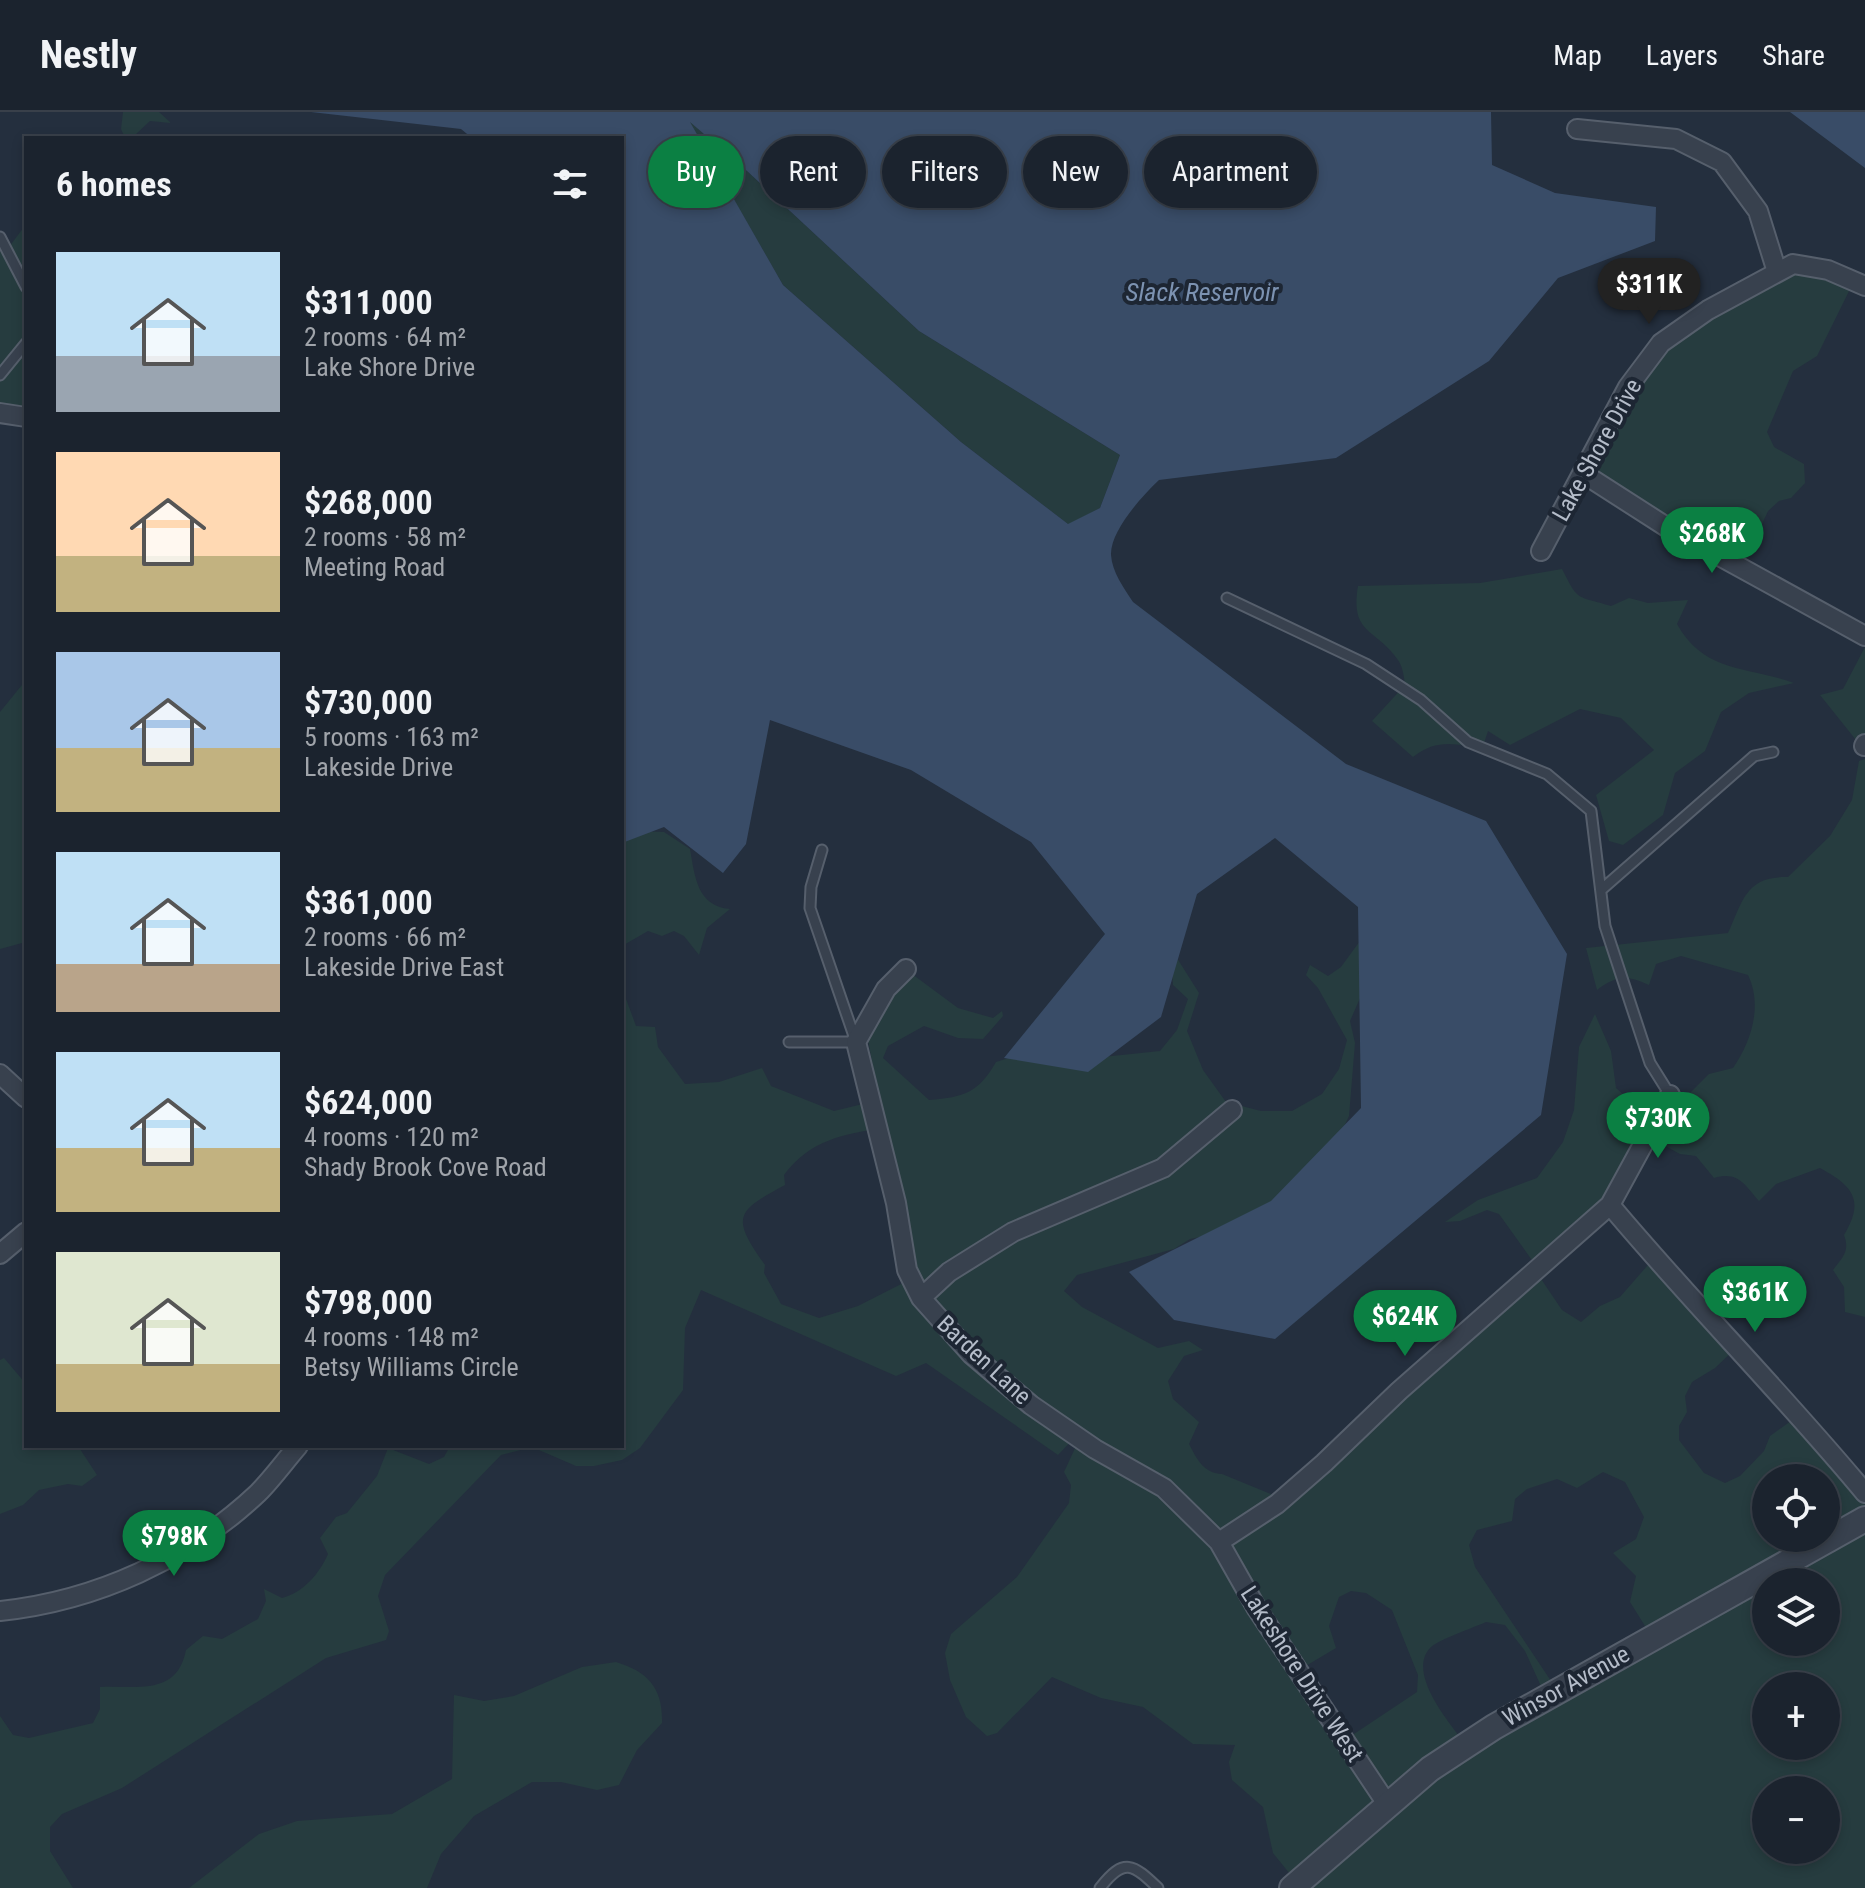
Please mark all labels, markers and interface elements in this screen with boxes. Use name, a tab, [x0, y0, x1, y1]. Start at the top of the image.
text: Nestly	[40, 33, 137, 77]
text: Map	[1553, 39, 1602, 72]
text: Layers	[1646, 39, 1718, 72]
text: Share	[1762, 39, 1825, 72]
chip: Buy	[648, 136, 744, 208]
chip: Rent	[760, 136, 866, 208]
chip: Filters	[882, 136, 1007, 208]
chip: New	[1023, 136, 1128, 208]
chip: Apartment	[1144, 136, 1317, 208]
icon: filters	[548, 162, 592, 206]
text: 6 homes	[56, 164, 172, 204]
pin: $311K	[1593, 258, 1705, 326]
text: $311K	[1616, 269, 1682, 299]
water label: Slack Reservoir	[1125, 277, 1280, 307]
text: $311,000	[304, 282, 433, 322]
icon: home	[120, 284, 216, 380]
text: 2 rooms · 64 m²	[304, 322, 466, 352]
text: Lake Shore Drive	[304, 352, 475, 382]
street label: Lake Shore Drive	[1546, 374, 1648, 526]
text: $268,000	[304, 482, 433, 522]
icon: home	[120, 484, 216, 580]
pin: $268K	[1656, 507, 1768, 575]
text: $268K	[1679, 518, 1745, 548]
text: 2 rooms · 58 m²	[304, 522, 466, 552]
text: Meeting Road	[304, 552, 445, 582]
text: $730,000	[304, 682, 433, 722]
icon: home	[120, 684, 216, 780]
text: 5 rooms · 163 m²	[304, 722, 479, 752]
text: Lakeside Drive	[304, 752, 453, 782]
text: $361,000	[304, 882, 433, 922]
icon: home	[120, 884, 216, 980]
text: 2 rooms · 66 m²	[304, 922, 466, 952]
text: Lakeside Drive East	[304, 952, 504, 982]
text: $624,000	[304, 1082, 433, 1122]
icon: home	[120, 1084, 216, 1180]
pin: $730K	[1602, 1092, 1714, 1160]
text: $730K	[1625, 1103, 1691, 1133]
text: 4 rooms · 120 m²	[304, 1122, 479, 1152]
text: Shady Brook Cove Road	[304, 1152, 547, 1182]
pin: $361K	[1699, 1266, 1811, 1334]
text: $361K	[1722, 1277, 1788, 1307]
text: $798,000	[304, 1282, 433, 1322]
icon: home	[120, 1284, 216, 1380]
pin: $624K	[1349, 1290, 1461, 1358]
text: $624K	[1372, 1301, 1438, 1331]
street label: Barden Lane	[931, 1310, 1037, 1410]
text: 4 rooms · 148 m²	[304, 1322, 479, 1352]
text: Betsy Williams Circle	[304, 1352, 519, 1382]
map controls	[1752, 1464, 1840, 1864]
button: locate	[1752, 1464, 1840, 1552]
pin: $798K	[118, 1510, 230, 1578]
text: $798K	[141, 1521, 207, 1551]
button: layers	[1752, 1568, 1840, 1656]
street label: Lakeshore Drive West	[1235, 1581, 1369, 1767]
street label: Winsor Avenue	[1498, 1640, 1634, 1732]
button: +	[1752, 1672, 1840, 1760]
button: −	[1752, 1776, 1840, 1864]

